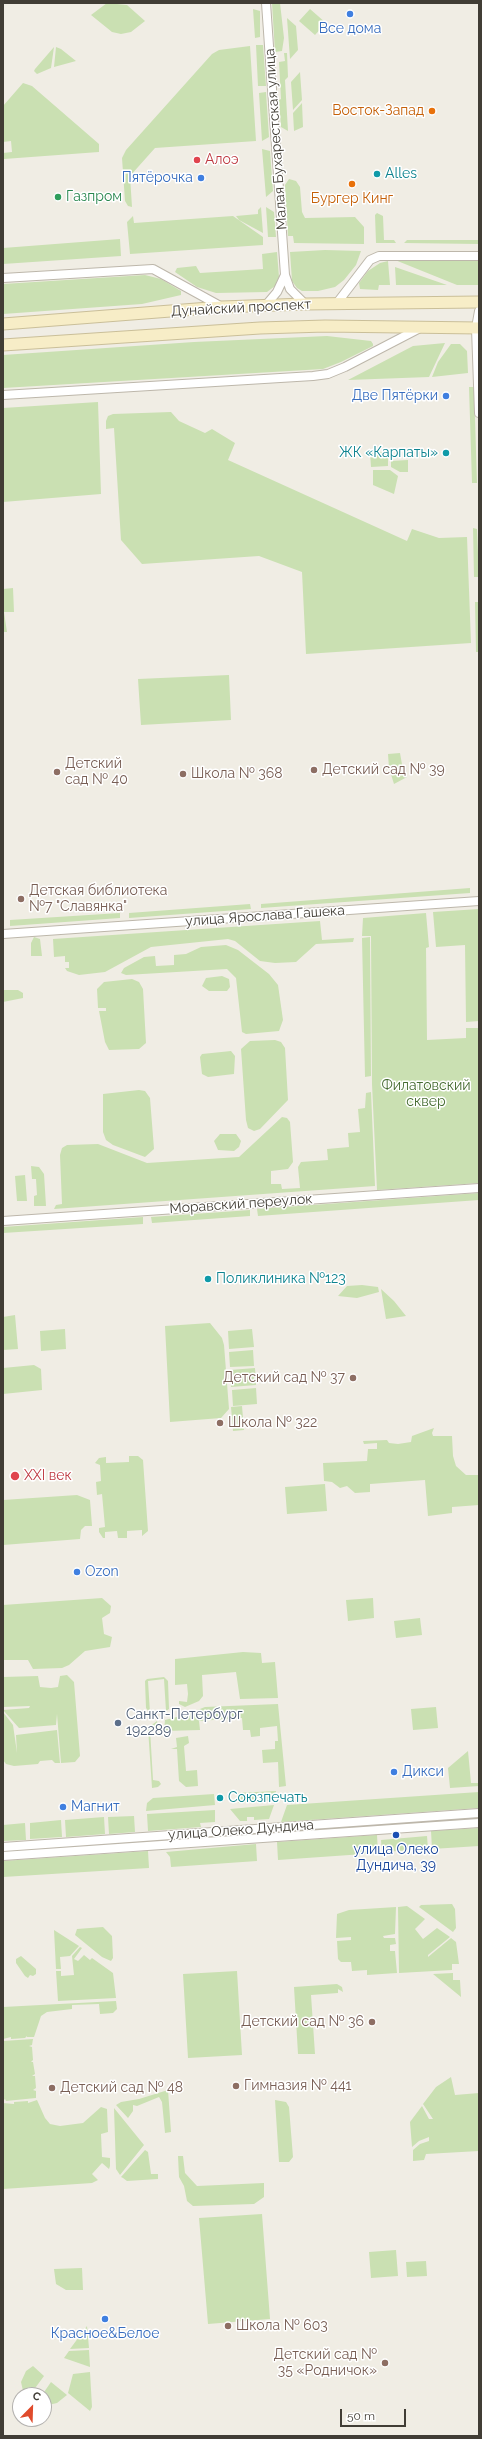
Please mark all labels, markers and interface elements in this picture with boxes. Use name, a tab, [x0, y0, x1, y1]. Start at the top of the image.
marker: Все дома	[345, 9, 355, 19]
place label: Все дома	[319, 21, 381, 37]
street label: Малая Бухарестская улица	[261, 48, 291, 230]
place label: Восток-Запад	[332, 103, 424, 119]
marker: Восток-Запад	[427, 106, 437, 116]
place label: Алоэ	[205, 152, 239, 168]
marker: Алоэ	[192, 155, 202, 165]
place label: Alles	[385, 166, 417, 182]
marker: Alles	[372, 169, 382, 179]
place label: Пятёрочка	[122, 170, 193, 186]
marker: Пятёрочка	[196, 173, 206, 183]
marker: Бургер Кинг	[347, 179, 357, 189]
place label: Газпром	[66, 189, 122, 205]
place label: Бургер Кинг	[311, 191, 393, 207]
marker: Газпром	[53, 192, 63, 202]
street label: Дунайский проспект	[171, 296, 311, 320]
place label: Две Пятёрки	[352, 388, 438, 404]
marker: Две Пятёрки	[441, 391, 451, 401]
place label: ЖК «Карпаты»	[339, 445, 438, 461]
marker: ЖК «Карпаты»	[441, 448, 451, 458]
place label: Детский сад № 40	[65, 756, 128, 788]
place label: Детский сад № 39	[322, 762, 445, 778]
marker: Детский сад № 39	[309, 765, 319, 775]
place label: Школа № 368	[191, 766, 282, 782]
marker: Детский сад № 40	[52, 767, 62, 777]
marker: Школа № 368	[178, 769, 188, 779]
place label: Детская библиотека №7 "Славянка"	[29, 883, 168, 916]
marker: Детская библиотека №7 "Славянка"	[16, 894, 26, 904]
street label: улица Ярослава Гашека	[185, 902, 345, 930]
park label: Филатовский сквер	[381, 1078, 471, 1110]
street label: Моравский переулок	[169, 1191, 313, 1217]
place label: Поликлиника №123	[216, 1271, 346, 1287]
marker: Поликлиника №123	[203, 1274, 213, 1284]
place label: Детский сад № 37	[223, 1370, 345, 1386]
marker: Детский сад № 37	[348, 1373, 358, 1383]
place label: Школа № 322	[228, 1415, 317, 1431]
marker: Школа № 322	[215, 1418, 225, 1428]
place label: XXI век	[24, 1468, 72, 1484]
marker: XXI век	[9, 1470, 21, 1482]
place label: Ozon	[85, 1564, 119, 1580]
marker: Ozon	[72, 1567, 82, 1577]
place label: Санкт-Петербург 192289	[126, 1707, 243, 1740]
marker: Санкт-Петербург 192289	[113, 1718, 123, 1728]
place label: Дикси	[402, 1764, 444, 1780]
marker: Дикси	[389, 1767, 399, 1777]
place label: Союзпечать	[228, 1790, 308, 1806]
marker: Союзпечать	[215, 1793, 225, 1803]
place label: Магнит	[71, 1799, 120, 1815]
marker: Магнит	[58, 1802, 68, 1812]
street label: улица Олеко Дундича	[167, 1817, 315, 1843]
marker: улица Олеко Дундича, 39	[391, 1830, 401, 1840]
place label: улица Олеко Дундича, 39	[353, 1842, 439, 1874]
place label: Детский сад № 36	[241, 2014, 364, 2030]
marker: Детский сад № 36	[367, 2017, 377, 2027]
place label: Гимназия № 441	[244, 2078, 352, 2094]
place label: Детский сад № 48	[60, 2080, 183, 2096]
marker: Гимназия № 441	[231, 2081, 241, 2091]
marker: Детский сад № 48	[47, 2083, 57, 2093]
marker: Красное&Белое	[100, 2314, 110, 2324]
place label: Школа № 603	[236, 2318, 328, 2334]
marker: Школа № 603	[223, 2321, 233, 2331]
place label: Красное&Белое	[51, 2326, 159, 2342]
place label: Детский сад № 35 «Родничок»	[273, 2347, 377, 2380]
marker: Детский сад № 35 «Родничок»	[380, 2358, 390, 2368]
north arrow	[12, 2387, 52, 2427]
text: С	[30, 2389, 42, 2404]
scale bar	[342, 2401, 408, 2427]
text: 50 m	[347, 2409, 375, 2423]

